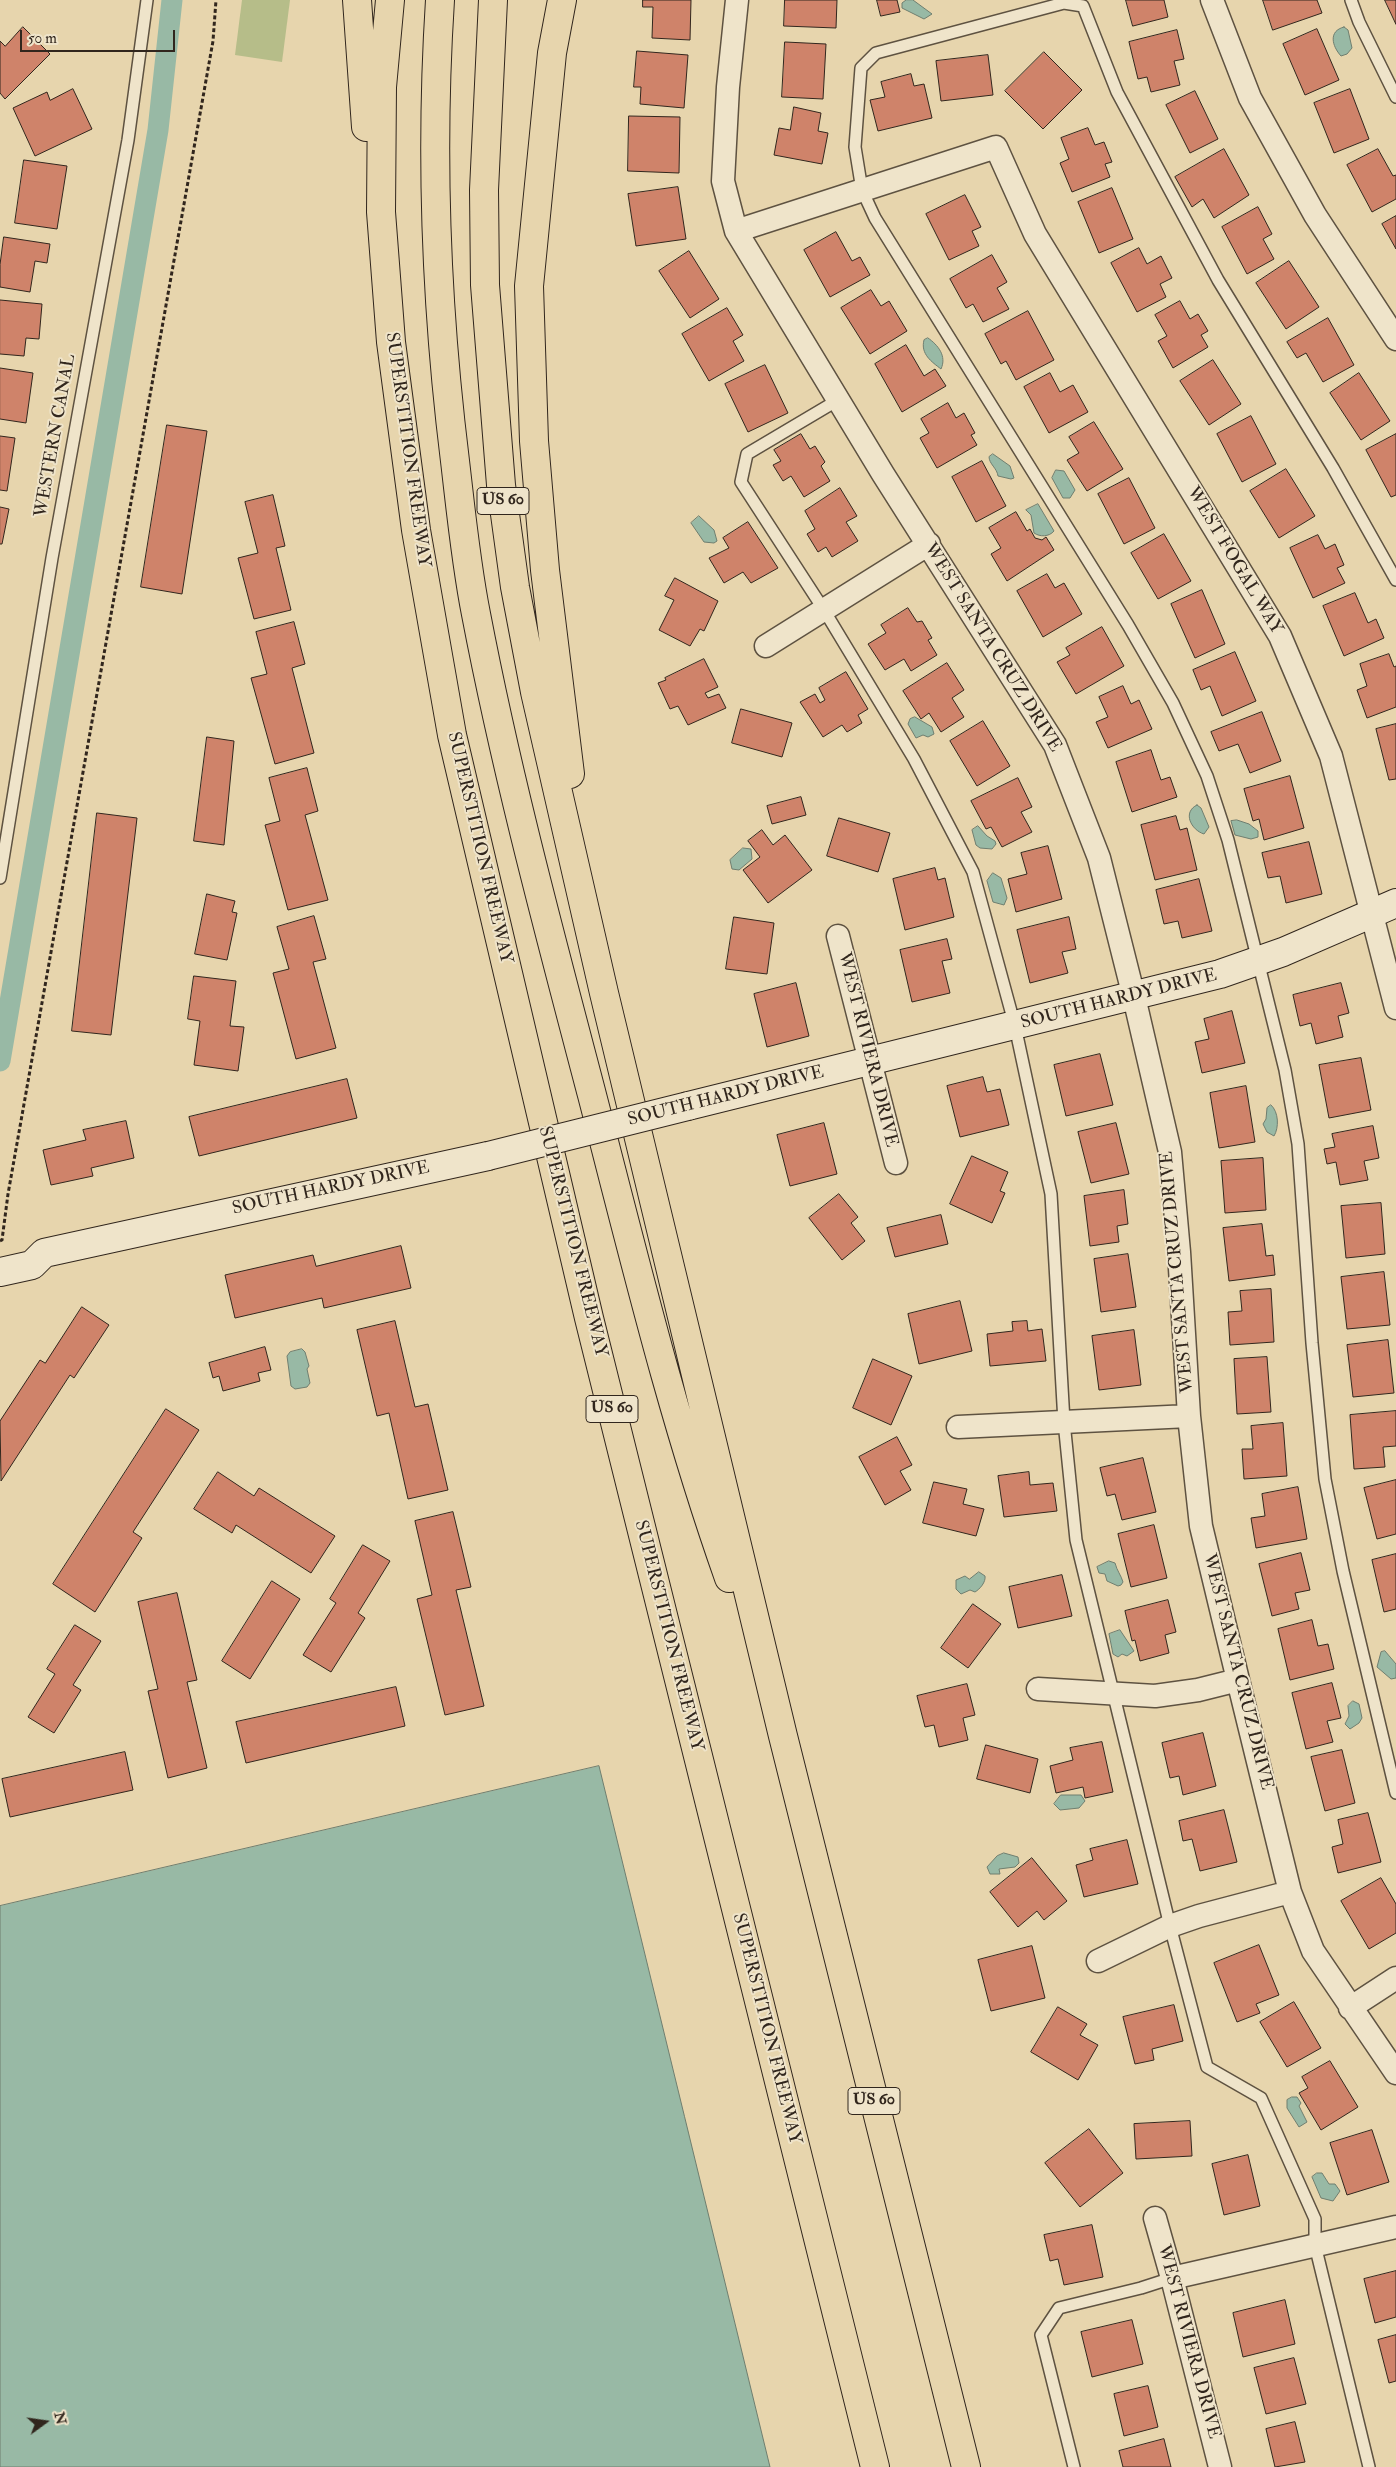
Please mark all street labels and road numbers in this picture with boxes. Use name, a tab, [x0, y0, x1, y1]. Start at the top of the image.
street label: SUPERSTITION FREEWAY	[380, 331, 434, 569]
street label: WESTERN CANAL	[31, 353, 81, 519]
street label: WEST FOGAL WAY	[1181, 483, 1287, 639]
road number: US 60	[477, 488, 529, 514]
street label: WEST SANTA CRUZ DRIVE	[919, 540, 1065, 756]
street label: SUPERSTITION FREEWAY	[442, 730, 516, 966]
street label: WEST RIVIERA DRIVE	[832, 950, 902, 1150]
street label: SOUTH HARDY DRIVE	[1019, 965, 1219, 1035]
street label: SOUTH HARDY DRIVE	[626, 1062, 826, 1132]
street label: SUPERSTITION FREEWAY	[533, 1124, 611, 1360]
street label: WEST SANTA CRUZ DRIVE	[1157, 1150, 1199, 1394]
street label: SOUTH HARDY DRIVE	[230, 1158, 432, 1220]
road number: US 60	[586, 1396, 638, 1422]
street label: SUPERSTITION FREEWAY	[629, 1518, 707, 1754]
street label: WEST SANTA CRUZ DRIVE	[1197, 1552, 1277, 1792]
street label: SUPERSTITION FREEWAY	[727, 1911, 805, 2147]
road number: US 60	[848, 2088, 900, 2114]
street label: WEST RIVIERA DRIVE	[1152, 2243, 1224, 2441]

